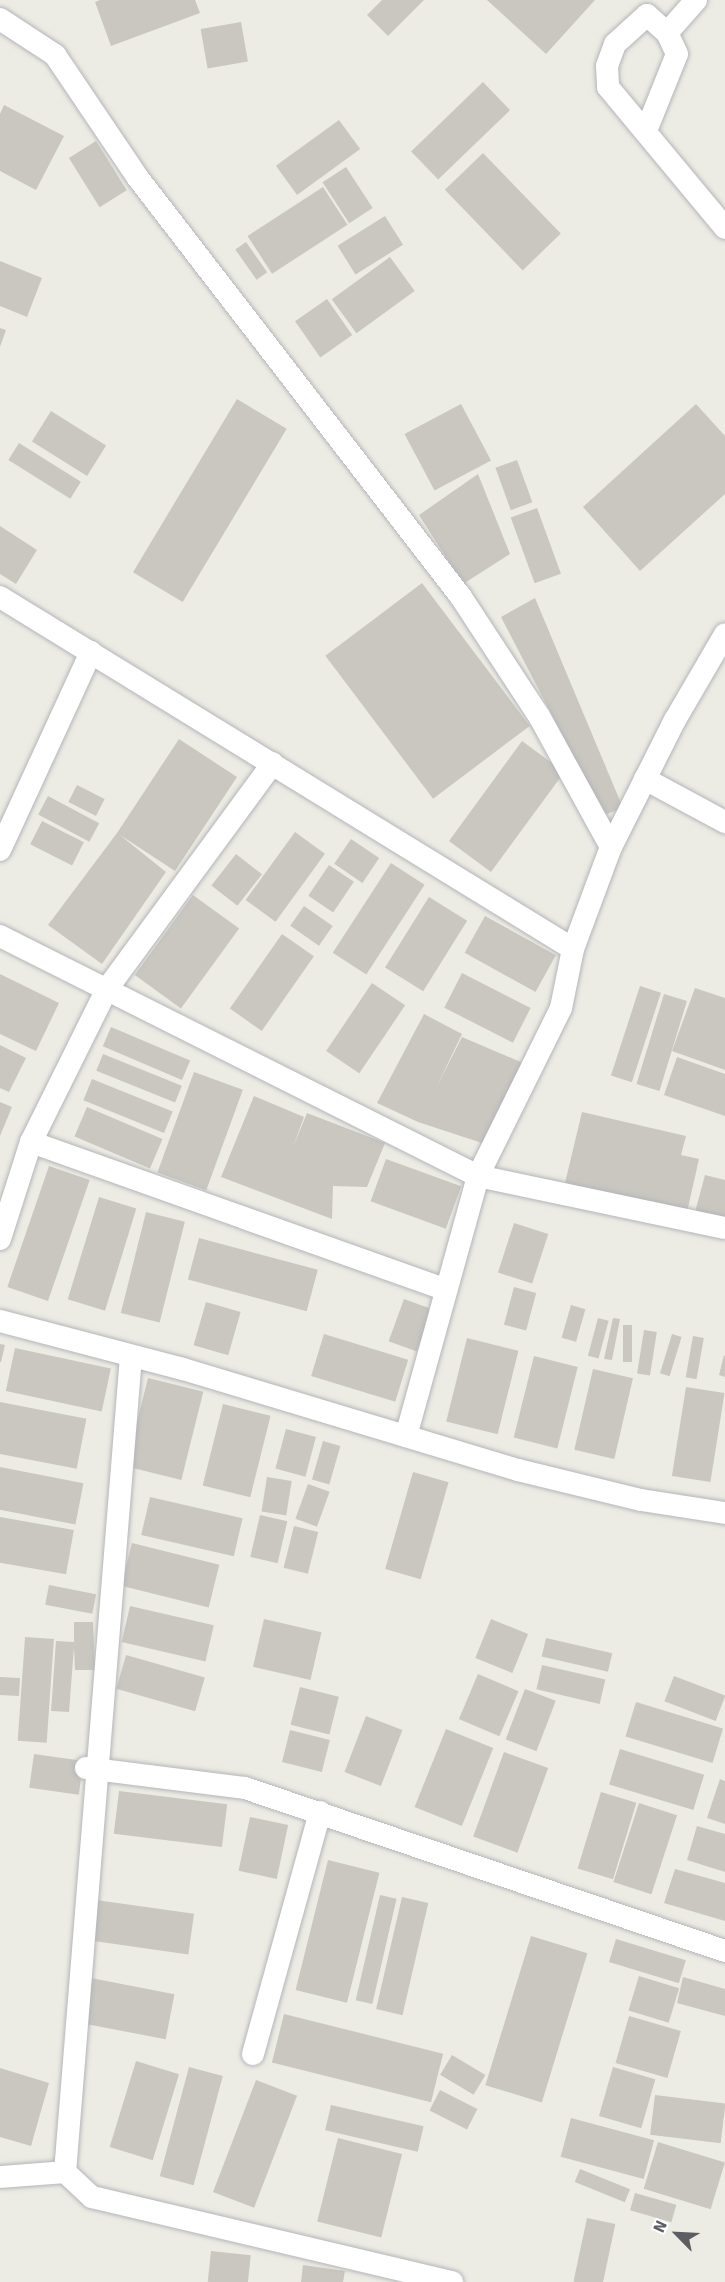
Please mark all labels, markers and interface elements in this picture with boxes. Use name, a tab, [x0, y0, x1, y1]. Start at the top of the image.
north arrow	[647, 2204, 707, 2264]
text: N	[649, 2218, 672, 2236]

